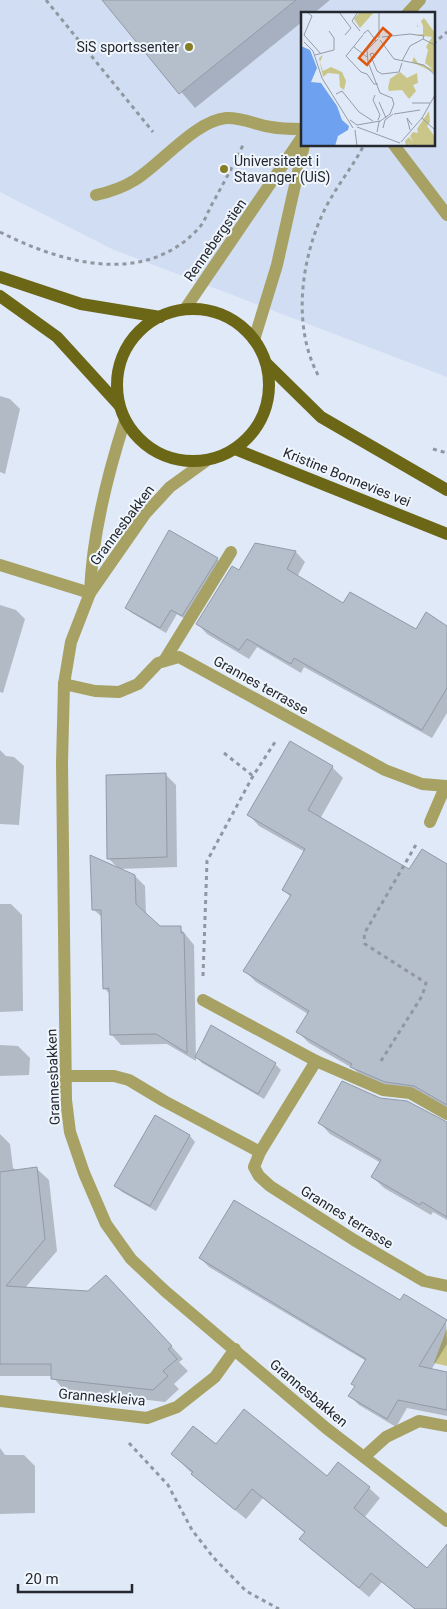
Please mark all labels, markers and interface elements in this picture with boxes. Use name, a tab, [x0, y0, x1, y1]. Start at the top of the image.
inset map	[301, 12, 434, 146]
place label: SiS sportssenter	[76, 39, 179, 55]
marker: SiS sportssenter	[183, 41, 195, 53]
place label: Universitetet i Stavanger (UiS)	[234, 153, 330, 186]
marker: Universitetet i Stavanger (UiS)	[218, 163, 230, 175]
street label: Rennebergstien	[181, 196, 249, 284]
street label: Kristine Bonnevies vei	[281, 444, 413, 510]
street label: Grannesbakken	[87, 482, 157, 568]
street label: Grannes terrasse	[211, 652, 311, 718]
street label: Grannesbakken	[43, 1029, 63, 1125]
street label: Grannes terrasse	[298, 1182, 396, 1252]
street label: Grannesbakken	[267, 1356, 351, 1430]
street label: Granneskleiva	[58, 1385, 146, 1409]
scale bar	[18, 1562, 131, 1594]
text: 20 m	[25, 1570, 59, 1588]

